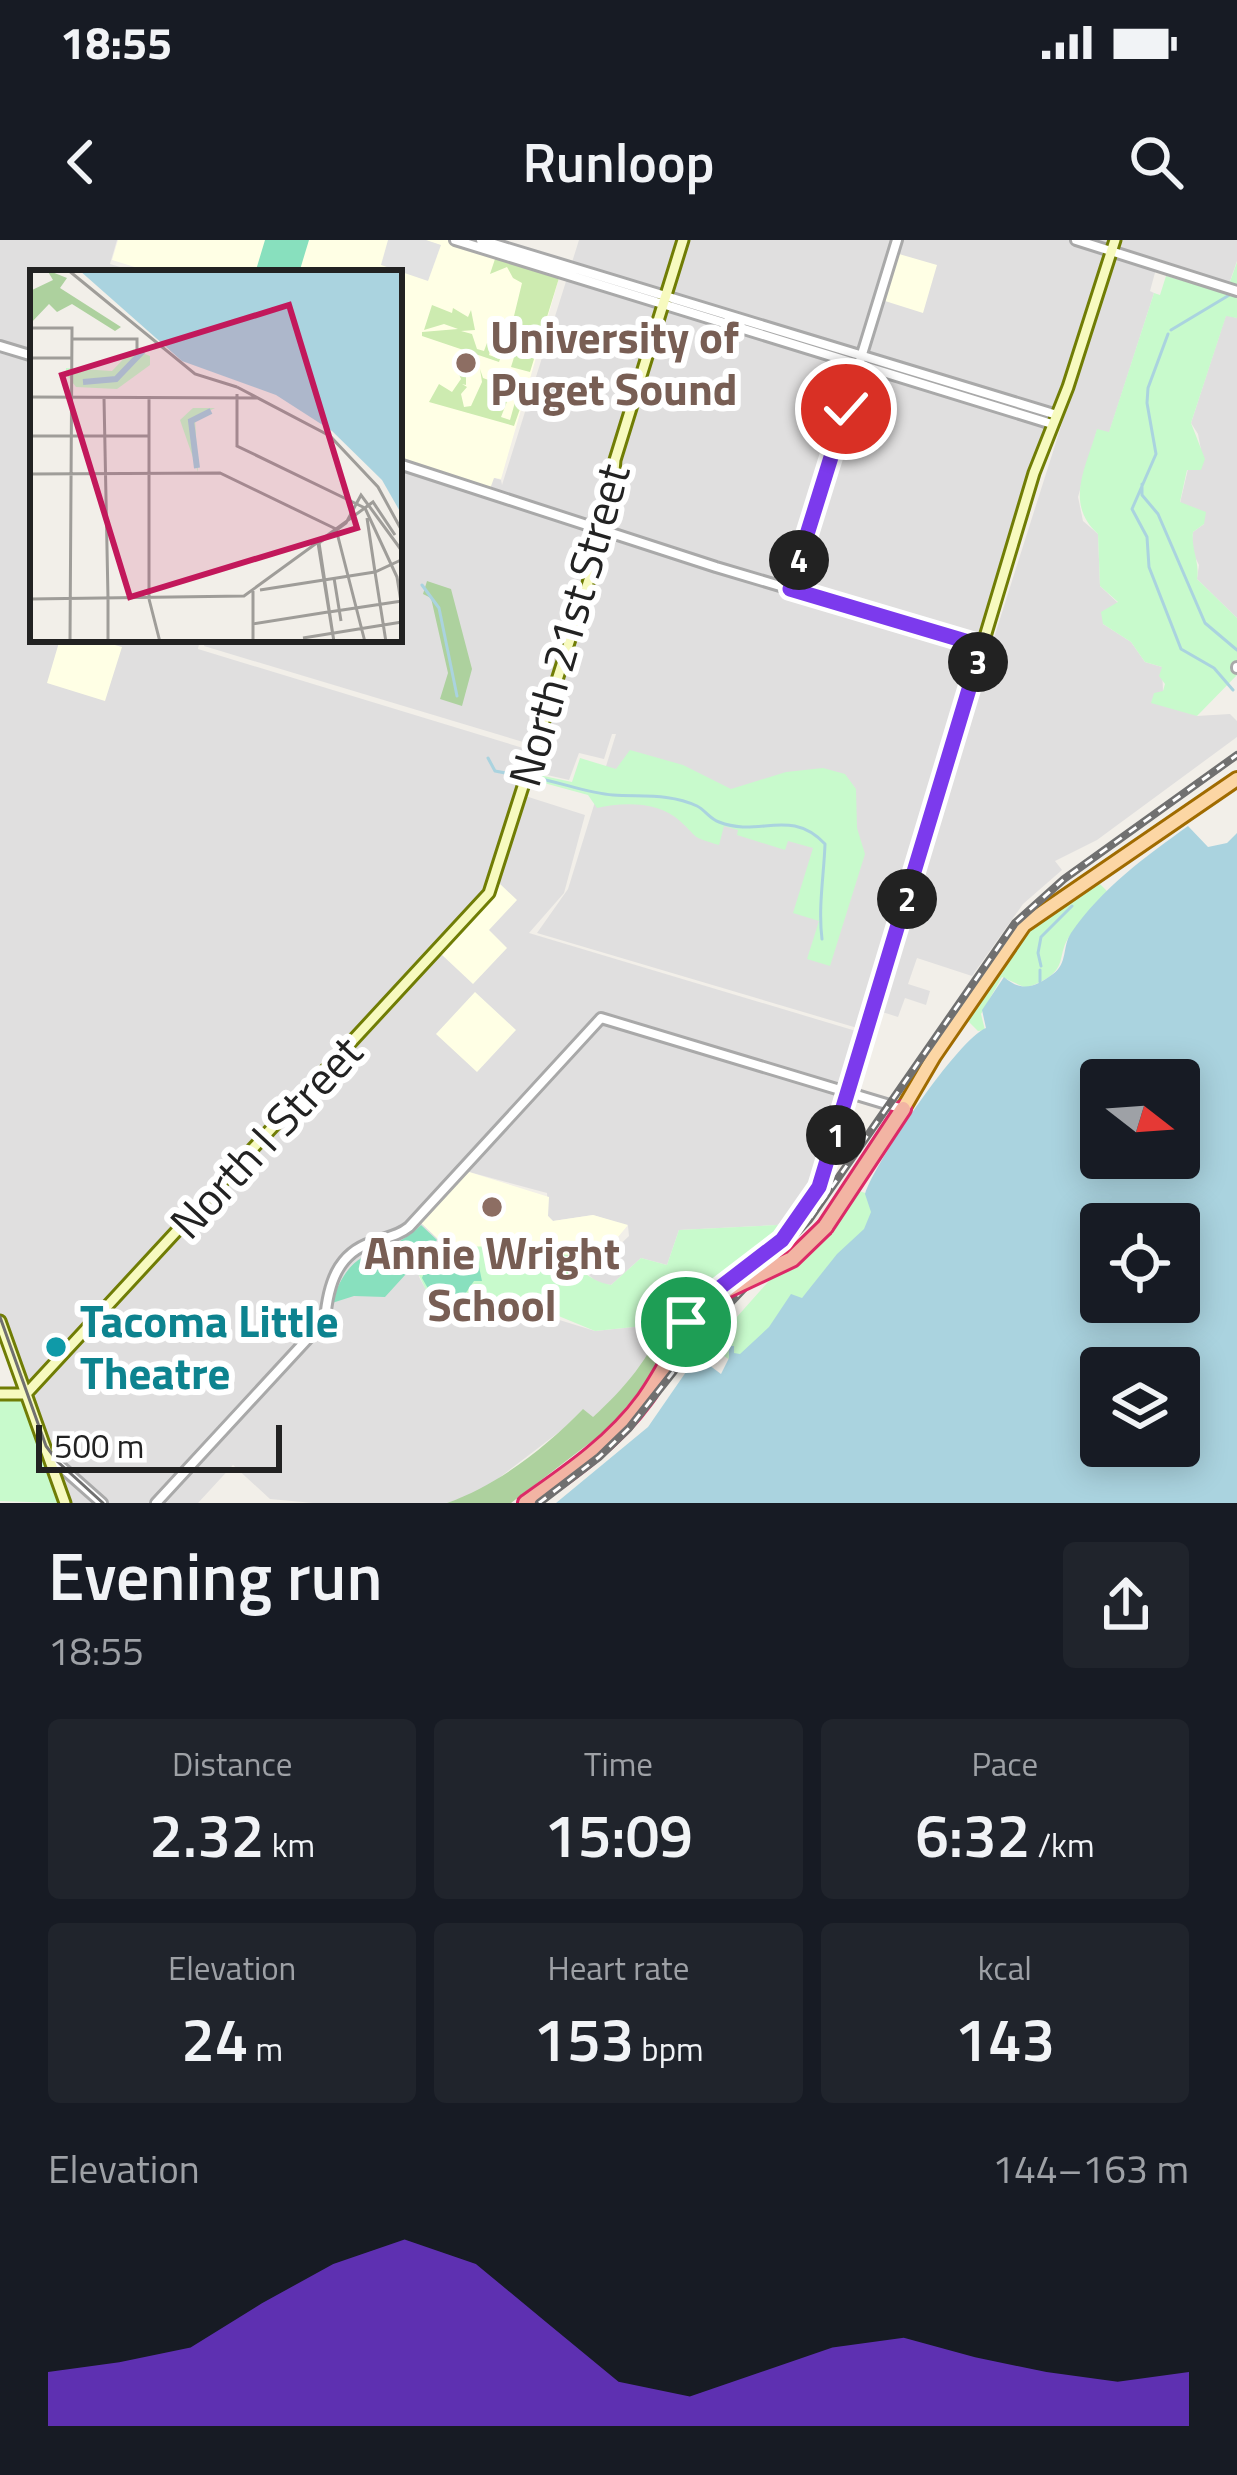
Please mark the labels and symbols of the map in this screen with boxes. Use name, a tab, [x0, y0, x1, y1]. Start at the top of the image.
inset map	[30, 270, 402, 642]
place label: University of Puget Sound	[490, 302, 739, 422]
marker: University of Puget Sound	[453, 350, 479, 376]
pin	[795, 358, 897, 460]
street label: North 21st Street	[490, 455, 647, 794]
pin: 4	[769, 530, 829, 590]
pin: 3	[948, 632, 1008, 692]
pin: 2	[877, 869, 937, 929]
street label: North I Street	[153, 1019, 378, 1253]
north arrow	[1080, 1059, 1200, 1179]
pin: 1	[806, 1105, 866, 1165]
marker: Annie Wright School	[479, 1194, 505, 1220]
place label: Annie Wright School	[364, 1218, 620, 1338]
pin	[635, 1271, 737, 1373]
place label: Tacoma Little Theatre	[80, 1286, 339, 1406]
marker: Tacoma Little Theatre	[43, 1334, 69, 1360]
scale bar	[36, 1419, 282, 1472]

